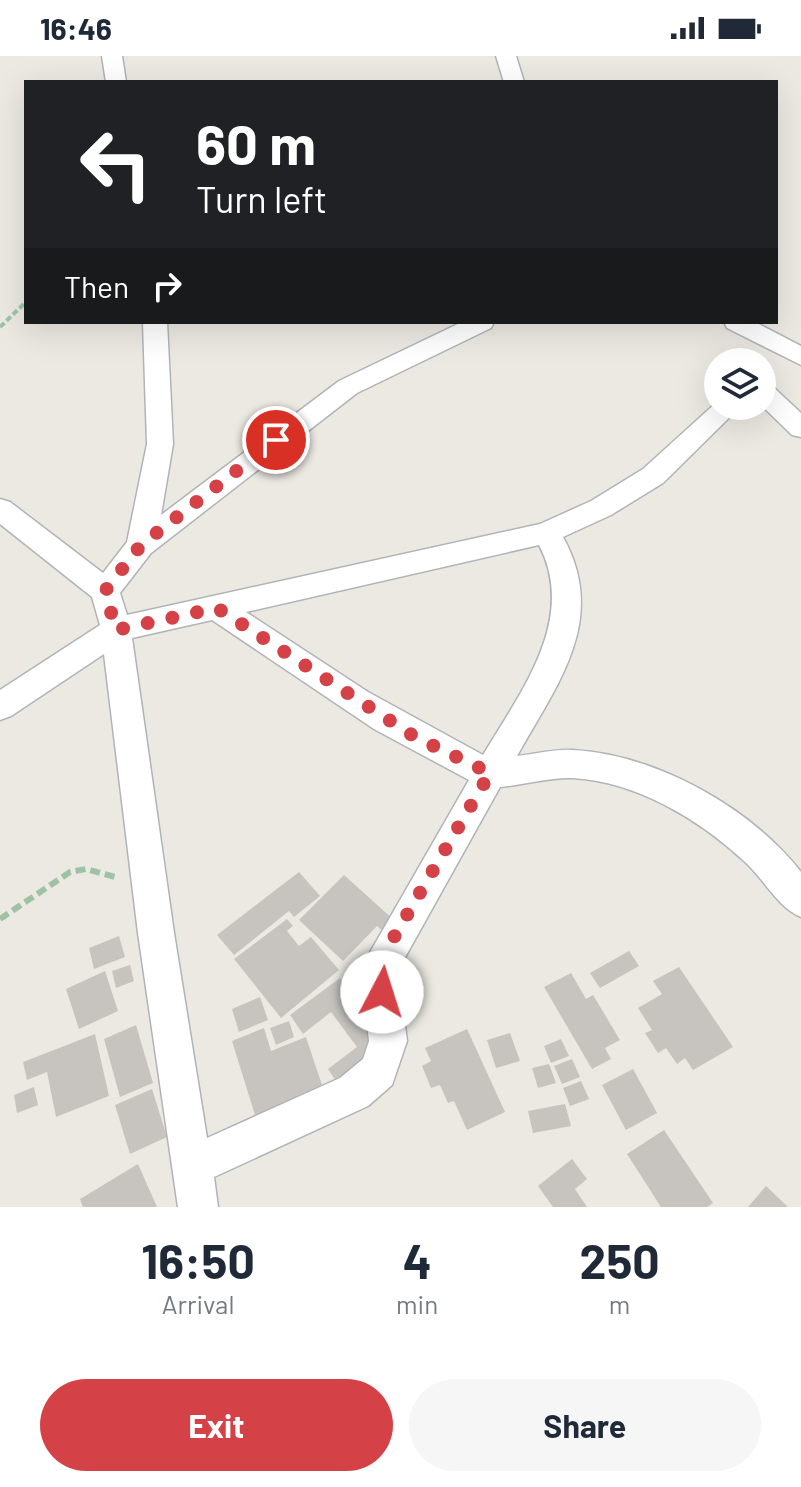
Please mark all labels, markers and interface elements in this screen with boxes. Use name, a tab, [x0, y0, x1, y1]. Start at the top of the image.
text: 16:46	[40, 10, 112, 46]
text: 60 m	[196, 109, 316, 176]
icon: left	[64, 112, 168, 216]
text: Turn left	[196, 177, 327, 220]
icon: right	[145, 264, 189, 308]
text: Then	[64, 268, 129, 304]
map controls	[704, 348, 776, 420]
button: layers	[704, 348, 776, 420]
pin	[242, 406, 310, 474]
icon: arrive	[254, 418, 298, 462]
position arrow	[340, 950, 424, 1034]
text: 16:50	[141, 1231, 255, 1289]
text: 4	[403, 1231, 432, 1289]
text: 250	[580, 1231, 660, 1289]
text: Arrival	[162, 1288, 234, 1319]
text: min	[396, 1288, 438, 1319]
text: m	[609, 1288, 630, 1319]
button: Exit	[40, 1379, 393, 1471]
button: Share	[409, 1379, 761, 1471]

